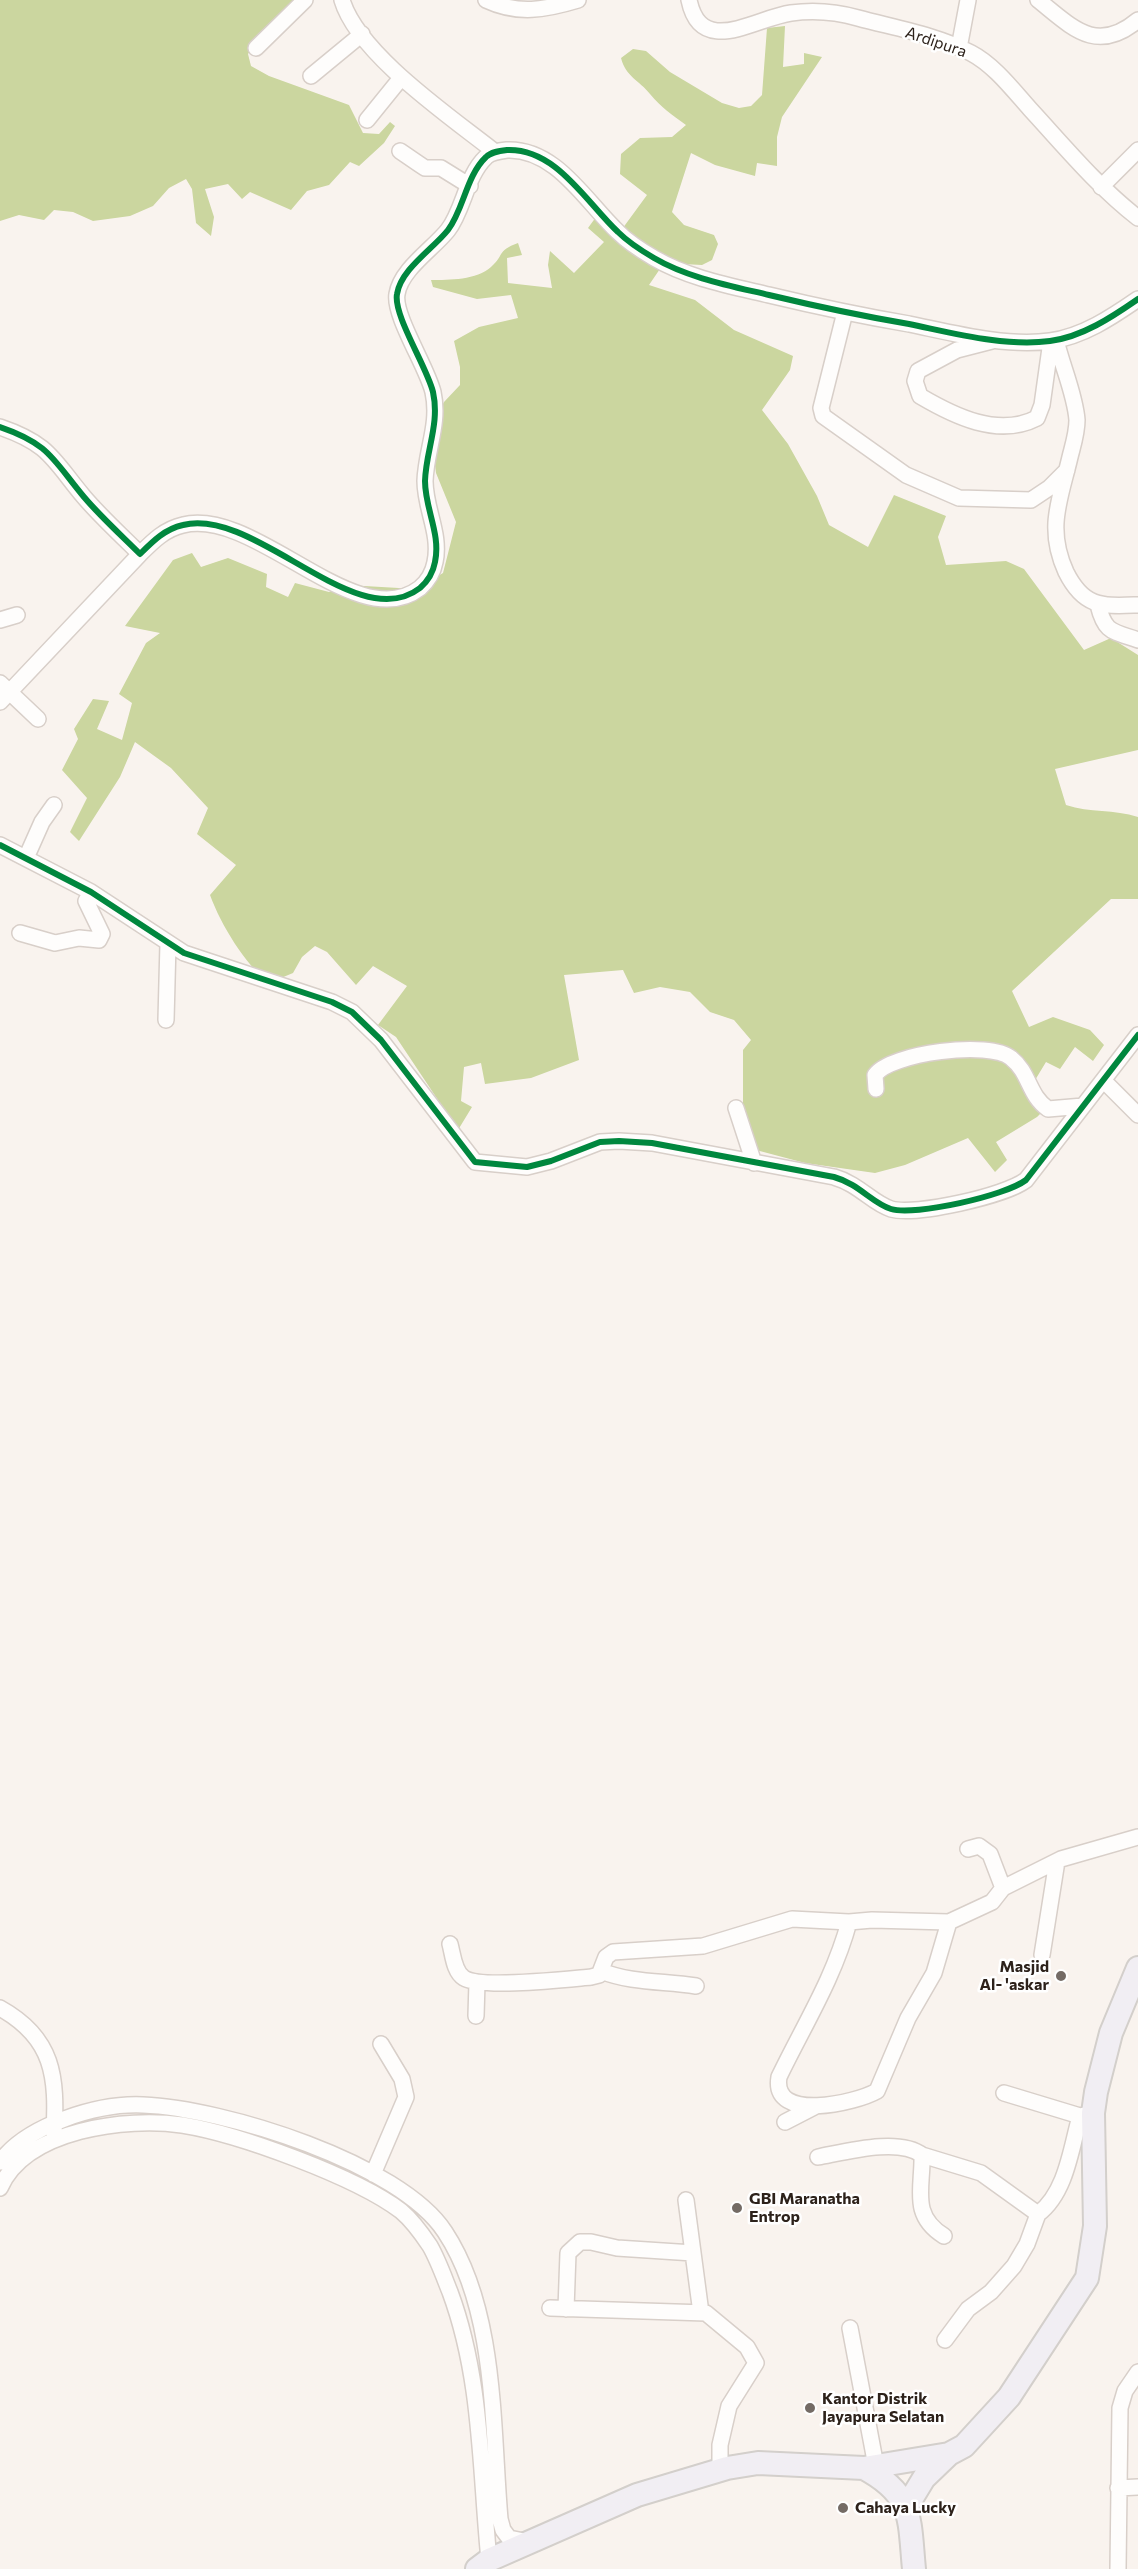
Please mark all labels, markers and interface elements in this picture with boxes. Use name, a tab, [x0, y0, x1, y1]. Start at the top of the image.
street label: Ardipura	[903, 23, 969, 61]
place label: Masjid Al- 'askar	[980, 1957, 1049, 1995]
marker: Masjid Al- 'askar	[1054, 1969, 1068, 1983]
place label: GBI Maranatha Entrop	[749, 2189, 860, 2227]
marker: GBI Maranatha Entrop	[730, 2201, 744, 2215]
place label: Kantor Distrik Jayapura Selatan	[822, 2389, 944, 2427]
marker: Kantor Distrik Jayapura Selatan	[803, 2401, 817, 2415]
place label: Cahaya Lucky	[855, 2498, 956, 2518]
marker: Cahaya Lucky	[836, 2501, 850, 2515]

